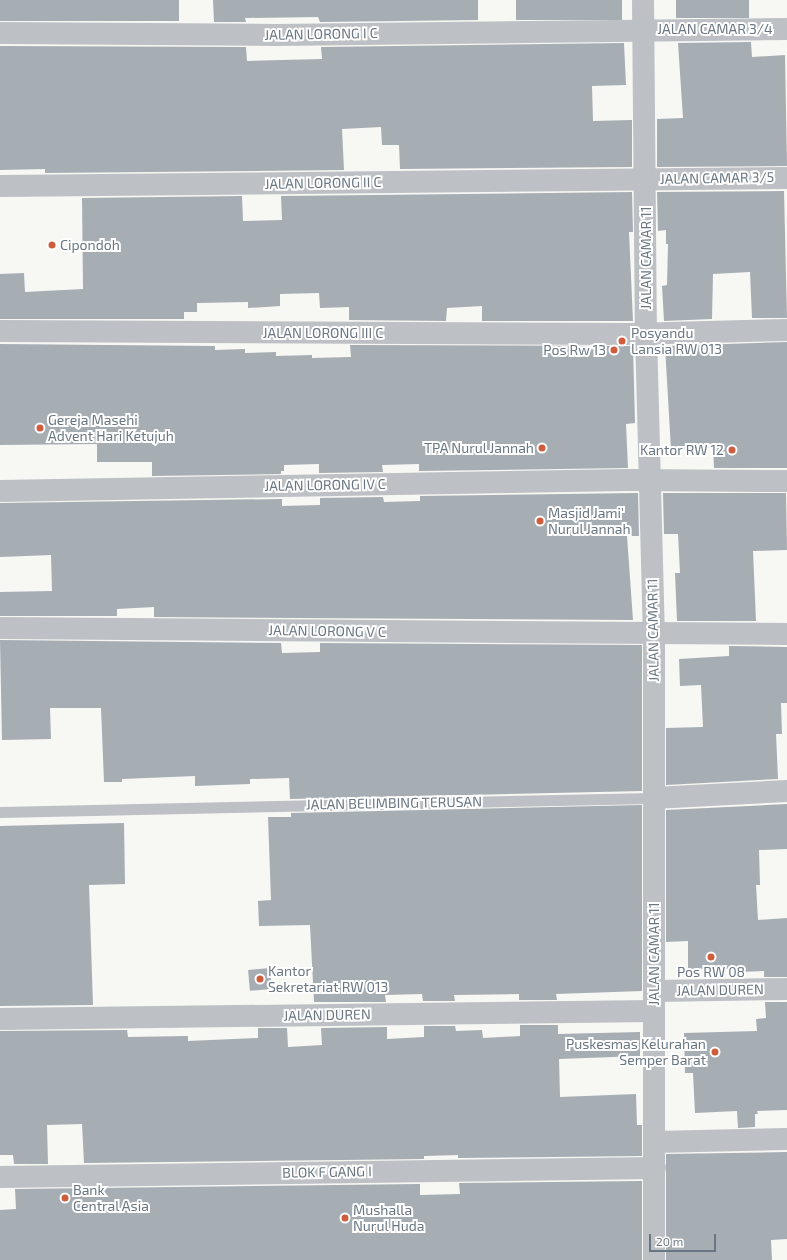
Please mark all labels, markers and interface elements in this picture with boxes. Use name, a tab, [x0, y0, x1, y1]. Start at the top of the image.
street label: JALAN CAMAR 3/4	[657, 21, 773, 37]
street label: JALAN LORONG I C	[264, 25, 378, 43]
street label: JALAN CAMAR 3/5	[660, 169, 774, 187]
street label: JALAN LORONG II C	[264, 174, 382, 192]
street label: JALAN CAMAR 11	[638, 207, 654, 309]
place label: Cipondoh	[60, 237, 120, 253]
marker: Cipondoh	[47, 240, 57, 250]
street label: JALAN LORONG III C	[263, 325, 383, 341]
place label: Posyandu Lansia RW 013	[631, 325, 722, 358]
marker: Posyandu Lansia RW 013	[616, 335, 628, 347]
place label: Pos Rw 13	[543, 342, 606, 358]
marker: Pos Rw 13	[609, 345, 619, 355]
place label: Gereja Masehi Advent Hari Ketujuh	[48, 412, 174, 444]
marker: Gereja Masehi Advent Hari Ketujuh	[35, 423, 45, 433]
place label: TPA Nurul Jannah	[423, 440, 534, 456]
place label: Kantor RW 12	[639, 442, 724, 458]
marker: TPA Nurul Jannah	[537, 443, 547, 453]
marker: Kantor RW 12	[727, 445, 737, 455]
street label: JALAN LORONG IV C	[264, 476, 386, 494]
place label: Masjid Jami' Nurul Jannah	[548, 505, 631, 538]
marker: Masjid Jami' Nurul Jannah	[535, 516, 545, 526]
street label: JALAN CAMAR 11	[644, 578, 662, 682]
street label: JALAN LORONG V C	[268, 622, 386, 640]
street label: JALAN BELIMBING TERUSAN	[306, 793, 482, 813]
street label: JALAN CAMAR 11	[646, 903, 662, 1005]
marker: Pos RW 08	[706, 952, 716, 962]
place label: Kantor Sekretariat RW 013	[268, 963, 389, 996]
place label: Pos RW 08	[677, 964, 745, 980]
marker: Kantor Sekretariat RW 013	[255, 974, 265, 984]
street label: JALAN DUREN	[676, 981, 764, 999]
street label: JALAN DUREN	[283, 1006, 371, 1024]
place label: Puskesmas Kelurahan Semper Barat	[566, 1036, 706, 1068]
marker: Puskesmas Kelurahan Semper Barat	[709, 1046, 721, 1058]
street label: BLOK F GANG I	[282, 1163, 372, 1181]
place label: Bank Central Asia	[73, 1182, 150, 1214]
marker: Bank Central Asia	[60, 1193, 70, 1203]
place label: Mushalla Nurul Huda	[353, 1202, 425, 1234]
marker: Mushalla Nurul Huda	[340, 1213, 350, 1223]
scale bar	[651, 1226, 718, 1252]
text: 20 m	[656, 1234, 683, 1248]

